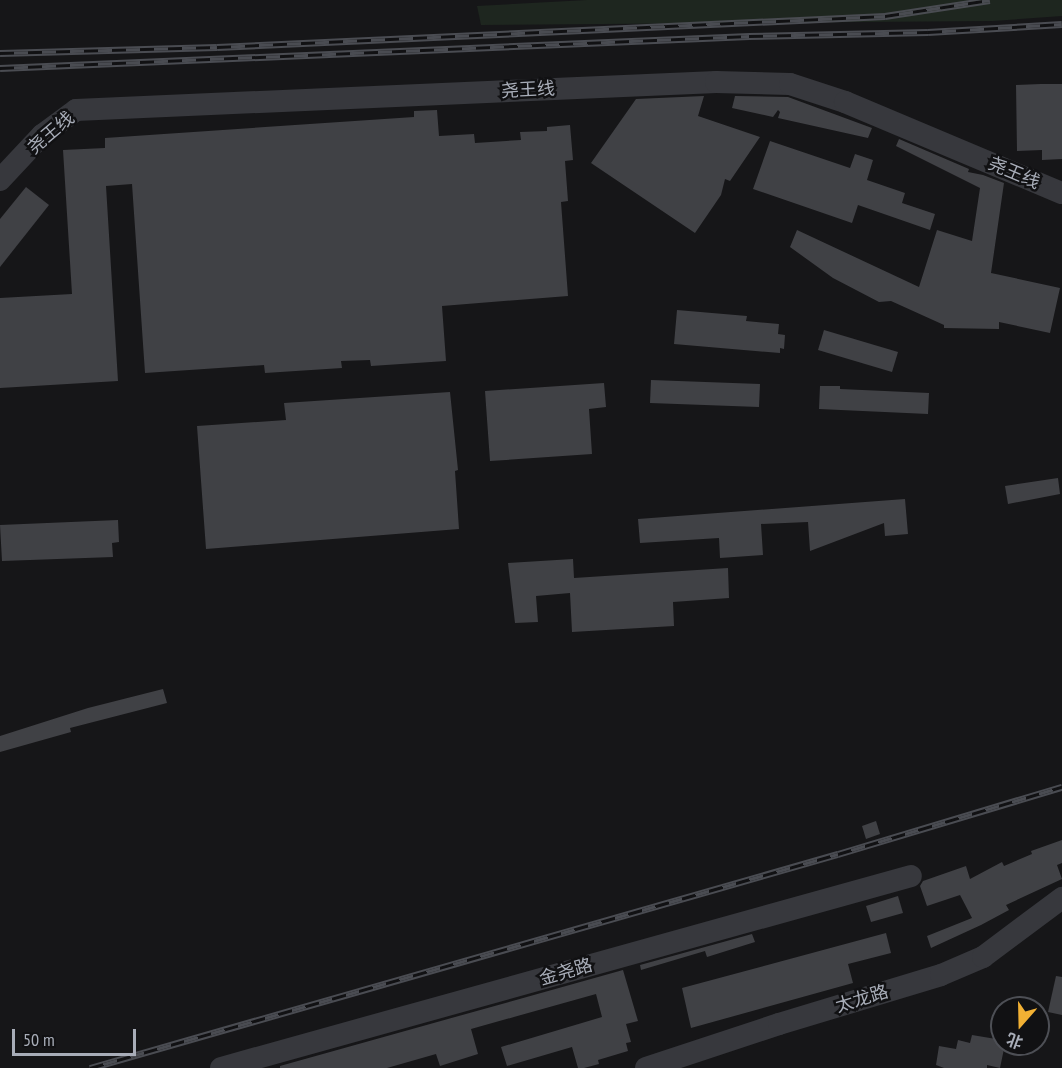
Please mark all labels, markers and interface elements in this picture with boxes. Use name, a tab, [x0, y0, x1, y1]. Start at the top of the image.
street label: 尧王线	[500, 78, 556, 102]
street label: 尧王线	[23, 107, 79, 159]
street label: 尧王线	[985, 153, 1043, 193]
street label: 金尧路	[537, 954, 595, 990]
street label: 太龙路	[833, 981, 891, 1017]
north arrow	[990, 996, 1050, 1056]
scale bar	[15, 1017, 140, 1055]
text: 50 m	[23, 1028, 55, 1051]
text: 北	[1004, 1029, 1025, 1053]

